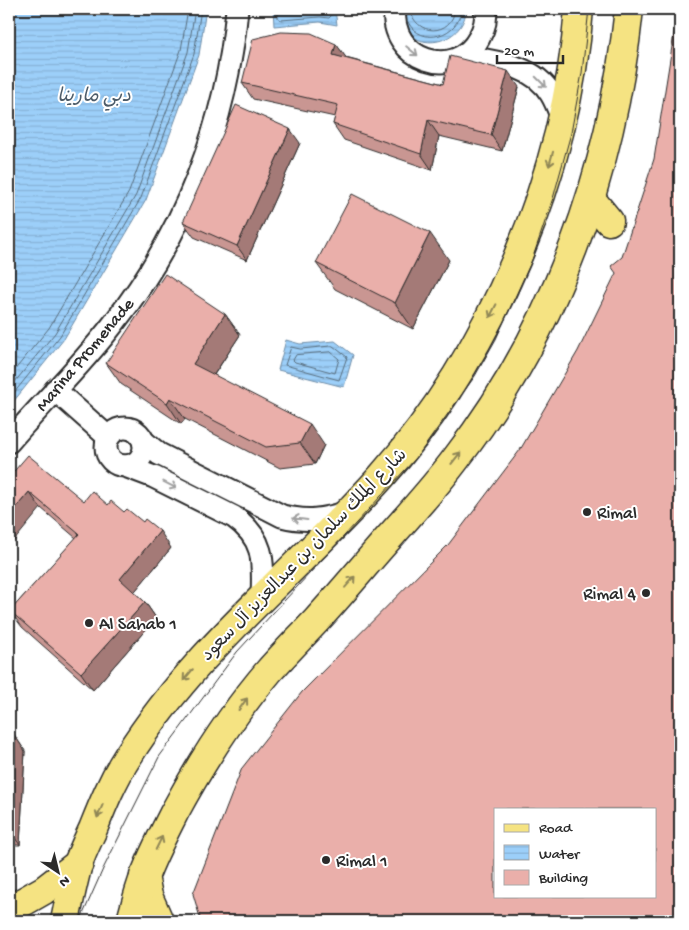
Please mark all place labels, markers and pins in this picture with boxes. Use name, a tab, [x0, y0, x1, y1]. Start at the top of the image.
place label: Rimal	[597, 504, 637, 525]
marker: Rimal	[581, 506, 593, 518]
place label: Rimal 4	[583, 585, 636, 606]
marker: Rimal 4	[640, 587, 652, 599]
place label: Al Sahab 1	[99, 615, 177, 636]
marker: Al Sahab 1	[83, 617, 95, 629]
place label: Rimal 1	[336, 852, 388, 873]
marker: Rimal 1	[320, 854, 332, 866]

